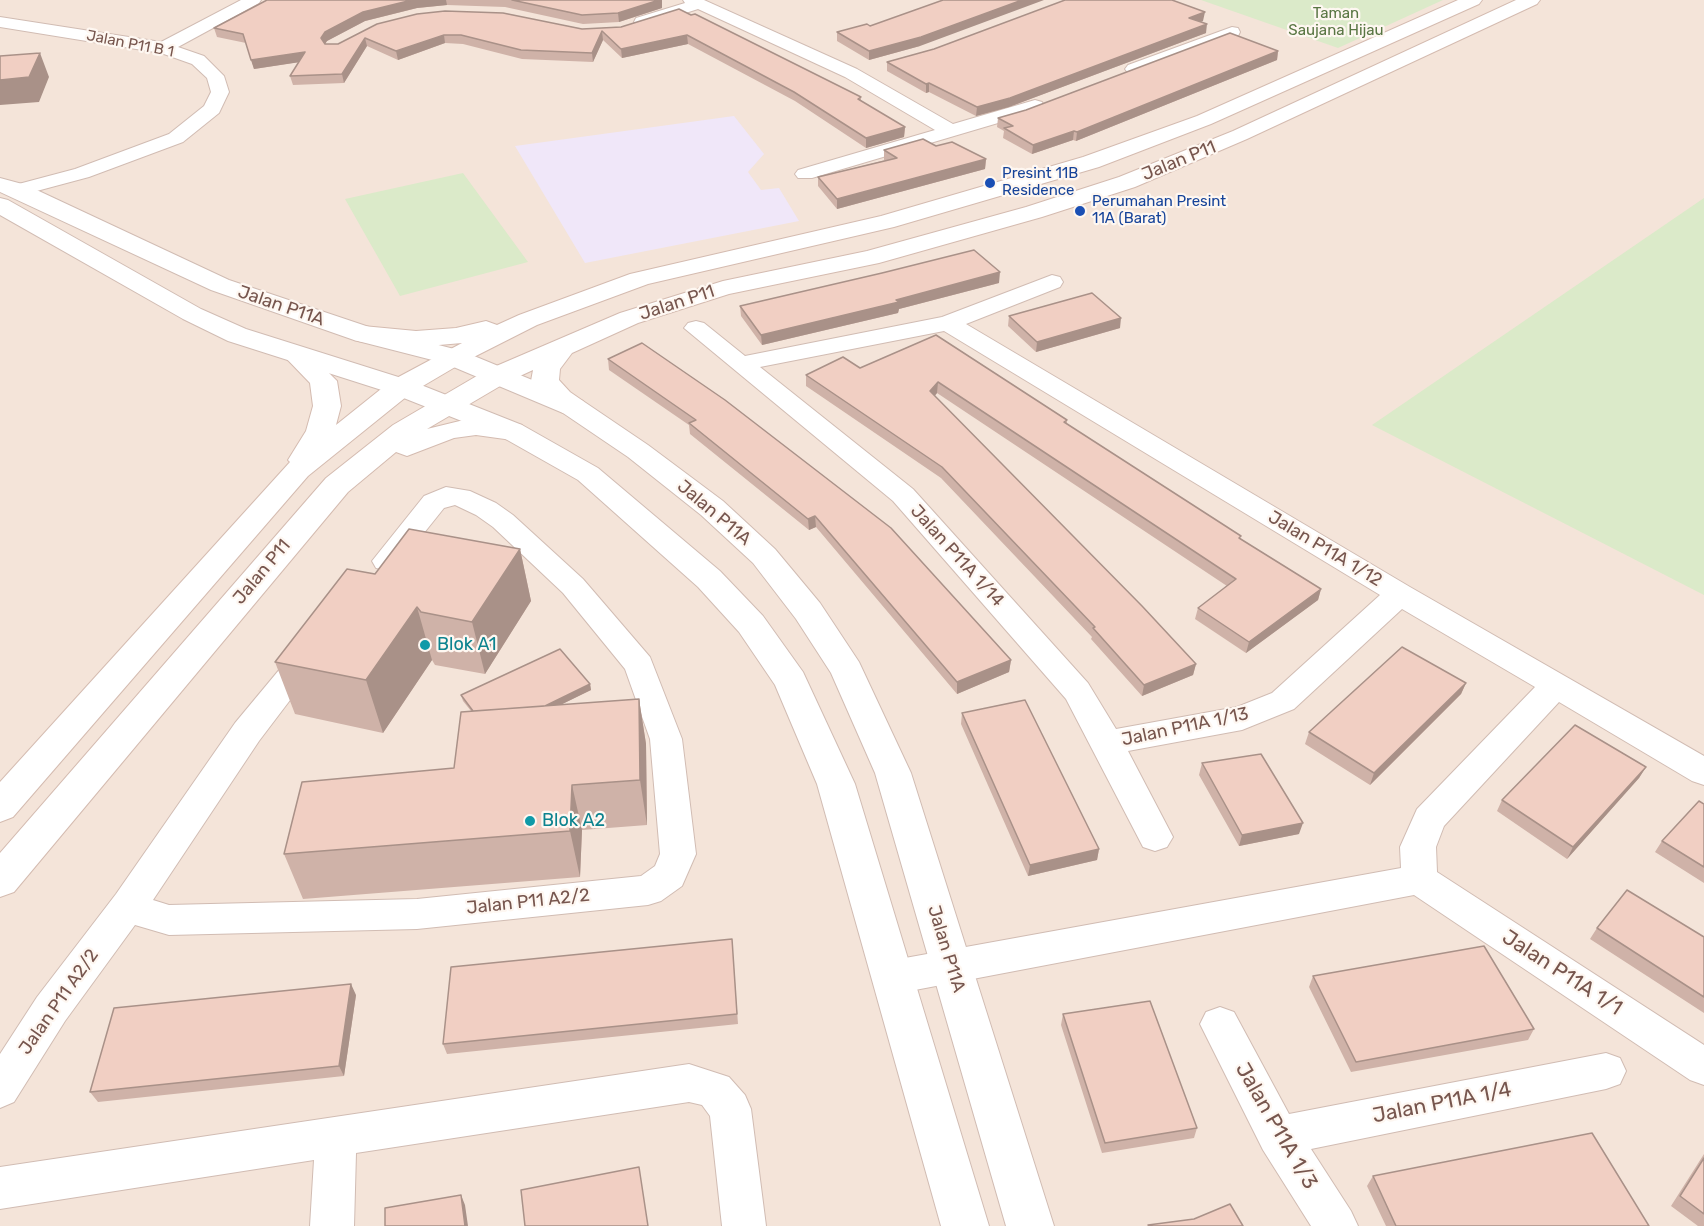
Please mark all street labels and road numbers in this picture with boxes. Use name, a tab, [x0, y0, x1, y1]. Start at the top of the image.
street label: Jalan P11 B 1	[85, 27, 175, 61]
street label: Jalan P11	[1139, 136, 1219, 186]
street label: Jalan P11A	[235, 281, 327, 331]
street label: Jalan P11	[637, 281, 717, 325]
street label: Jalan P11A	[673, 476, 755, 550]
street label: Jalan P11A 1/14	[906, 501, 1008, 611]
street label: Jalan P11A 1/12	[1264, 507, 1386, 591]
street label: Jalan P11	[229, 535, 295, 609]
street label: Jalan P11A 1/13	[1120, 703, 1250, 751]
street label: Jalan P11 A2/2	[465, 885, 591, 919]
street label: Jalan P11A	[923, 903, 969, 995]
street label: Jalan P11A 1/1	[1497, 925, 1627, 1021]
street label: Jalan P11 A2/2	[15, 945, 103, 1059]
street label: Jalan P11A 1/3	[1230, 1058, 1322, 1194]
street label: Jalan P11A 1/4	[1370, 1077, 1514, 1129]

